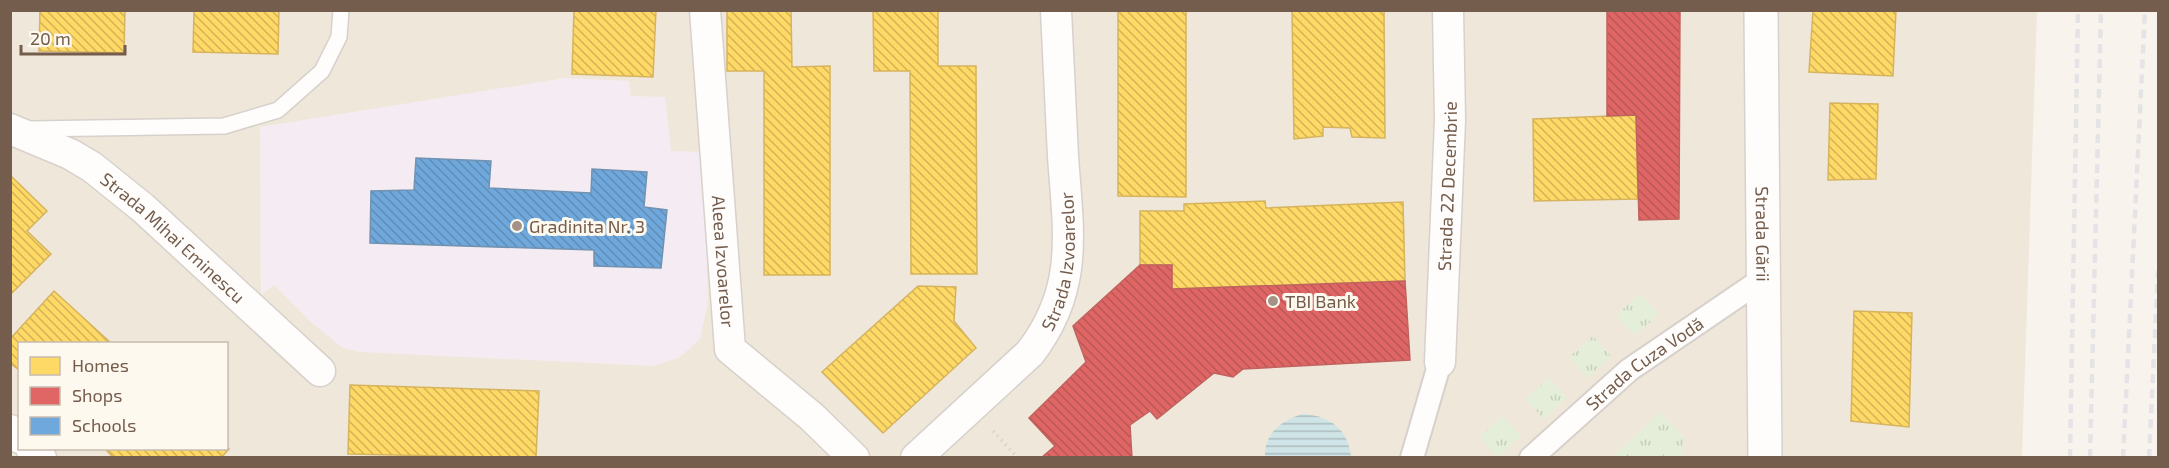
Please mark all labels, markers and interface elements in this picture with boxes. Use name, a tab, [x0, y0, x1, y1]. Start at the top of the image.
scale bar	[21, 18, 124, 56]
text: 20 m	[30, 27, 71, 49]
street label: Strada 22 Decembrie	[1433, 101, 1461, 271]
street label: Strada Mihai Eminescu	[96, 167, 250, 308]
street label: Strada Gării	[1752, 186, 1774, 282]
street label: Strada Izvoarelor	[1036, 191, 1079, 334]
street label: Aleea Izvoarelor	[708, 194, 739, 328]
place label: Gradinita Nr. 3	[529, 215, 645, 237]
marker: Gradinita Nr. 3	[510, 219, 524, 233]
place label: TBI Bank	[1285, 290, 1356, 312]
marker: TBI Bank	[1266, 294, 1280, 308]
street label: Strada Cuza Vodă	[1581, 312, 1707, 415]
legend	[18, 342, 228, 450]
text: Homes	[72, 354, 129, 376]
text: Shops	[72, 384, 122, 406]
text: Schools	[72, 414, 136, 436]

